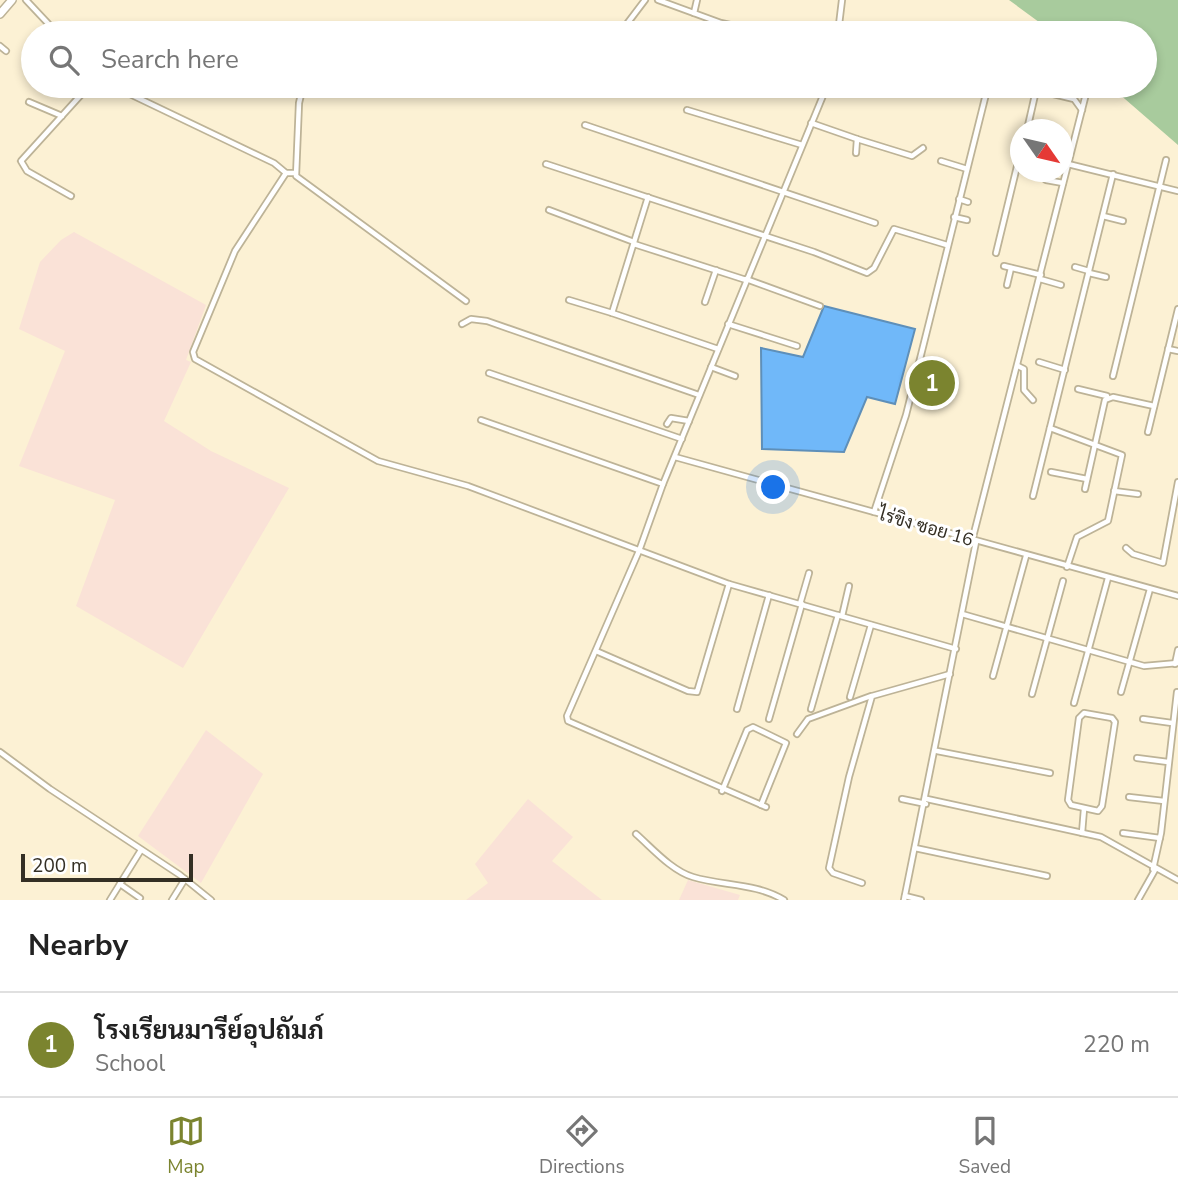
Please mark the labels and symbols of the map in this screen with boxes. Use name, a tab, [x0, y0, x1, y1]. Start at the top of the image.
north arrow	[1010, 119, 1073, 182]
pin: 1	[909, 357, 955, 409]
your location	[756, 470, 790, 504]
street label: ไร่ขิง ซอย 16	[874, 501, 976, 552]
scale bar	[21, 851, 192, 883]

